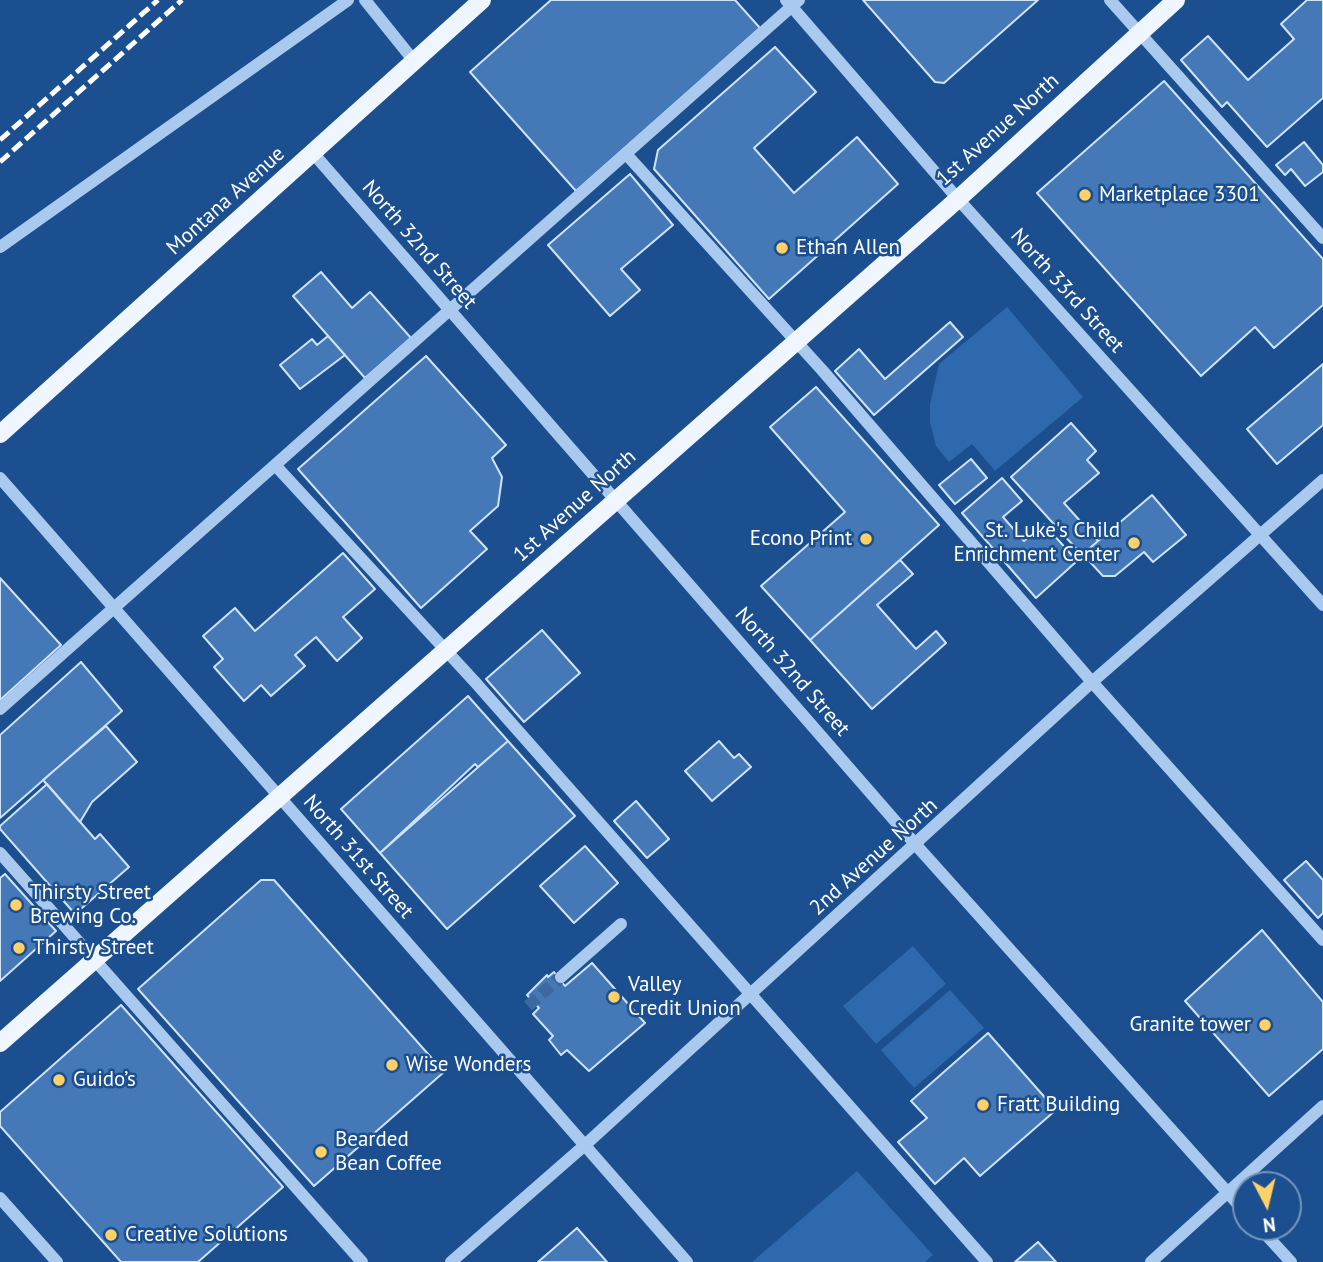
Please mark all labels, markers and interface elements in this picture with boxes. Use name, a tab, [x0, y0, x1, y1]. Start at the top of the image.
street label: 1st Avenue North	[932, 68, 1064, 192]
street label: Montana Avenue	[162, 141, 290, 261]
street label: North 32nd Street	[356, 175, 482, 315]
place label: Marketplace 3301	[1099, 182, 1260, 208]
marker: Marketplace 3301	[1077, 187, 1093, 203]
street label: North 33rd Street	[1005, 224, 1129, 358]
place label: Ethan Allen	[796, 235, 900, 261]
marker: Ethan Allen	[774, 240, 790, 256]
street label: 1st Avenue North	[509, 444, 641, 568]
place label: St. Luke's Child Enrichment Center	[953, 518, 1120, 568]
place label: Econo Print	[750, 526, 852, 552]
marker: Econo Print	[858, 531, 874, 547]
marker: St. Luke's Child Enrichment Center	[1126, 535, 1142, 551]
street label: North 32nd Street	[729, 602, 855, 742]
street label: North 31st Street	[297, 790, 419, 924]
street label: 2nd Avenue North	[805, 793, 943, 921]
place label: Thirsty Street Brewing Co.	[30, 880, 151, 930]
marker: Thirsty Street Brewing Co.	[8, 897, 24, 913]
place label: Thirsty Street	[33, 935, 154, 961]
marker: Thirsty Street	[11, 940, 27, 956]
place label: Valley Credit Union	[628, 972, 741, 1022]
marker: Valley Credit Union	[606, 989, 622, 1005]
place label: Granite tower	[1129, 1012, 1251, 1038]
marker: Granite tower	[1257, 1017, 1273, 1033]
place label: Wise Wonders	[406, 1052, 531, 1078]
marker: Wise Wonders	[384, 1057, 400, 1073]
place label: Guido’s	[73, 1067, 136, 1093]
marker: Guido’s	[51, 1072, 67, 1088]
place label: Fratt Building	[997, 1092, 1120, 1118]
marker: Fratt Building	[975, 1097, 991, 1113]
place label: Bearded Bean Coffee	[335, 1127, 442, 1177]
marker: Bearded Bean Coffee	[313, 1144, 329, 1160]
north arrow	[1232, 1171, 1302, 1241]
text: N	[1262, 1212, 1277, 1238]
place label: Creative Solutions	[125, 1222, 288, 1248]
marker: Creative Solutions	[103, 1227, 119, 1243]

